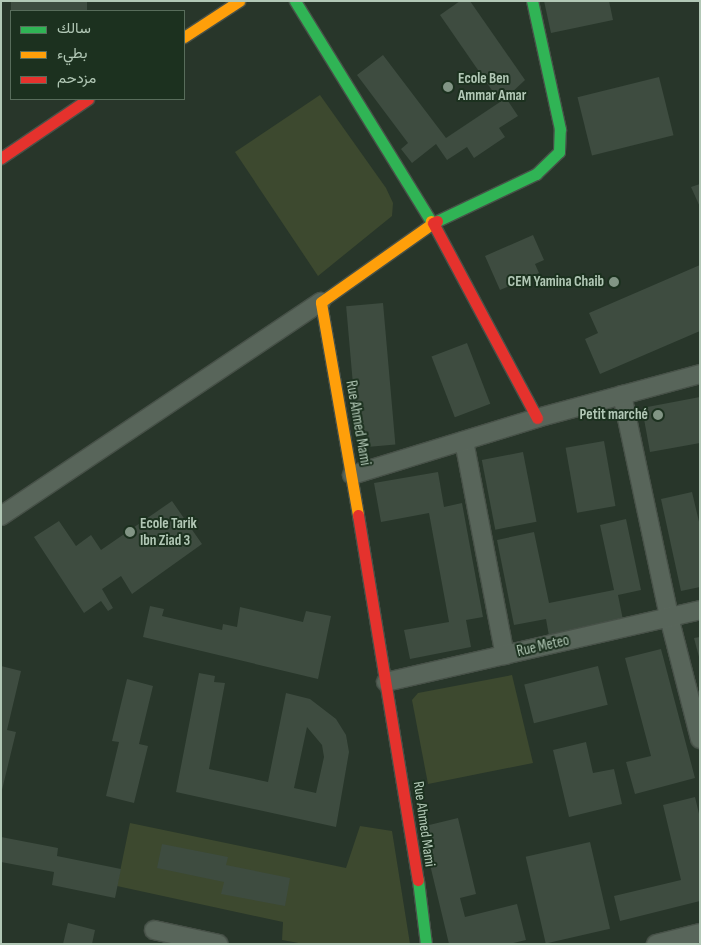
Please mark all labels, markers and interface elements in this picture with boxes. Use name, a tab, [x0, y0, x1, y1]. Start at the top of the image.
legend	[10, 10, 185, 100]
text: سالك	[57, 19, 91, 38]
text: بطيء	[57, 44, 87, 63]
text: مزدحم	[57, 69, 96, 88]
place label: Ecole Ben Ammar Amar	[458, 69, 526, 104]
marker: Ecole Ben Ammar Amar	[442, 81, 454, 93]
place label: CEM Yamina Chaib	[507, 273, 604, 291]
marker: CEM Yamina Chaib	[608, 276, 620, 288]
street label: Rue Ahmed Mami	[342, 379, 374, 467]
place label: Petit marché	[580, 406, 648, 424]
marker: Petit marché	[652, 409, 664, 421]
place label: Ecole Tarik Ibn Ziad 3	[140, 514, 197, 549]
marker: Ecole Tarik Ibn Ziad 3	[124, 526, 136, 538]
street label: Rue Meteo	[515, 631, 571, 661]
street label: Rue Ahmed Mami	[409, 780, 439, 868]

